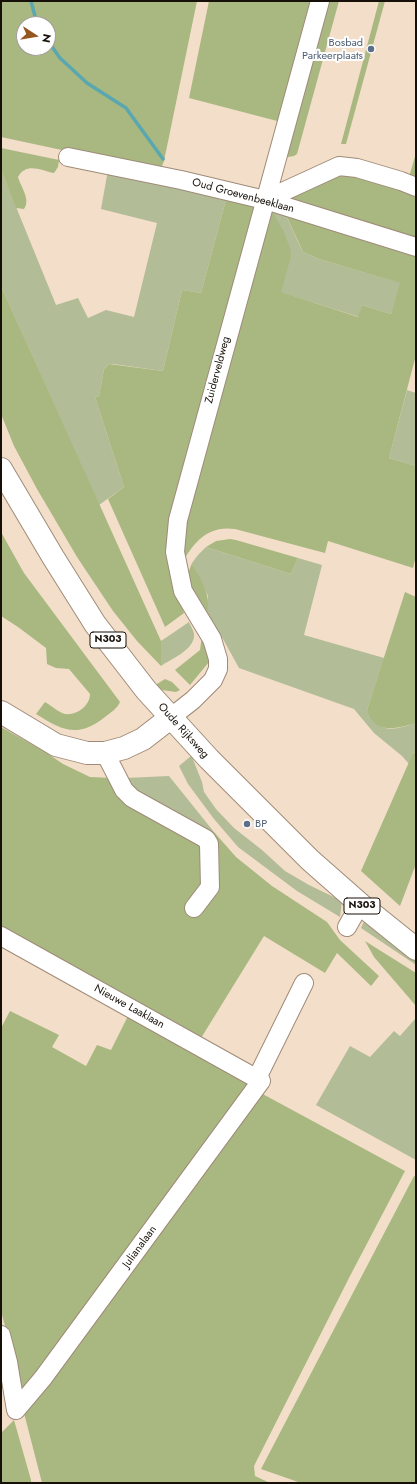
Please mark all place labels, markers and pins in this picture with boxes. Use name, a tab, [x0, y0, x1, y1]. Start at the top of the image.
place label: Bosbad Parkeerplaats	[302, 36, 363, 62]
marker: Bosbad Parkeerplaats	[366, 44, 376, 54]
place label: BP	[255, 817, 267, 831]
marker: BP	[242, 819, 252, 829]

